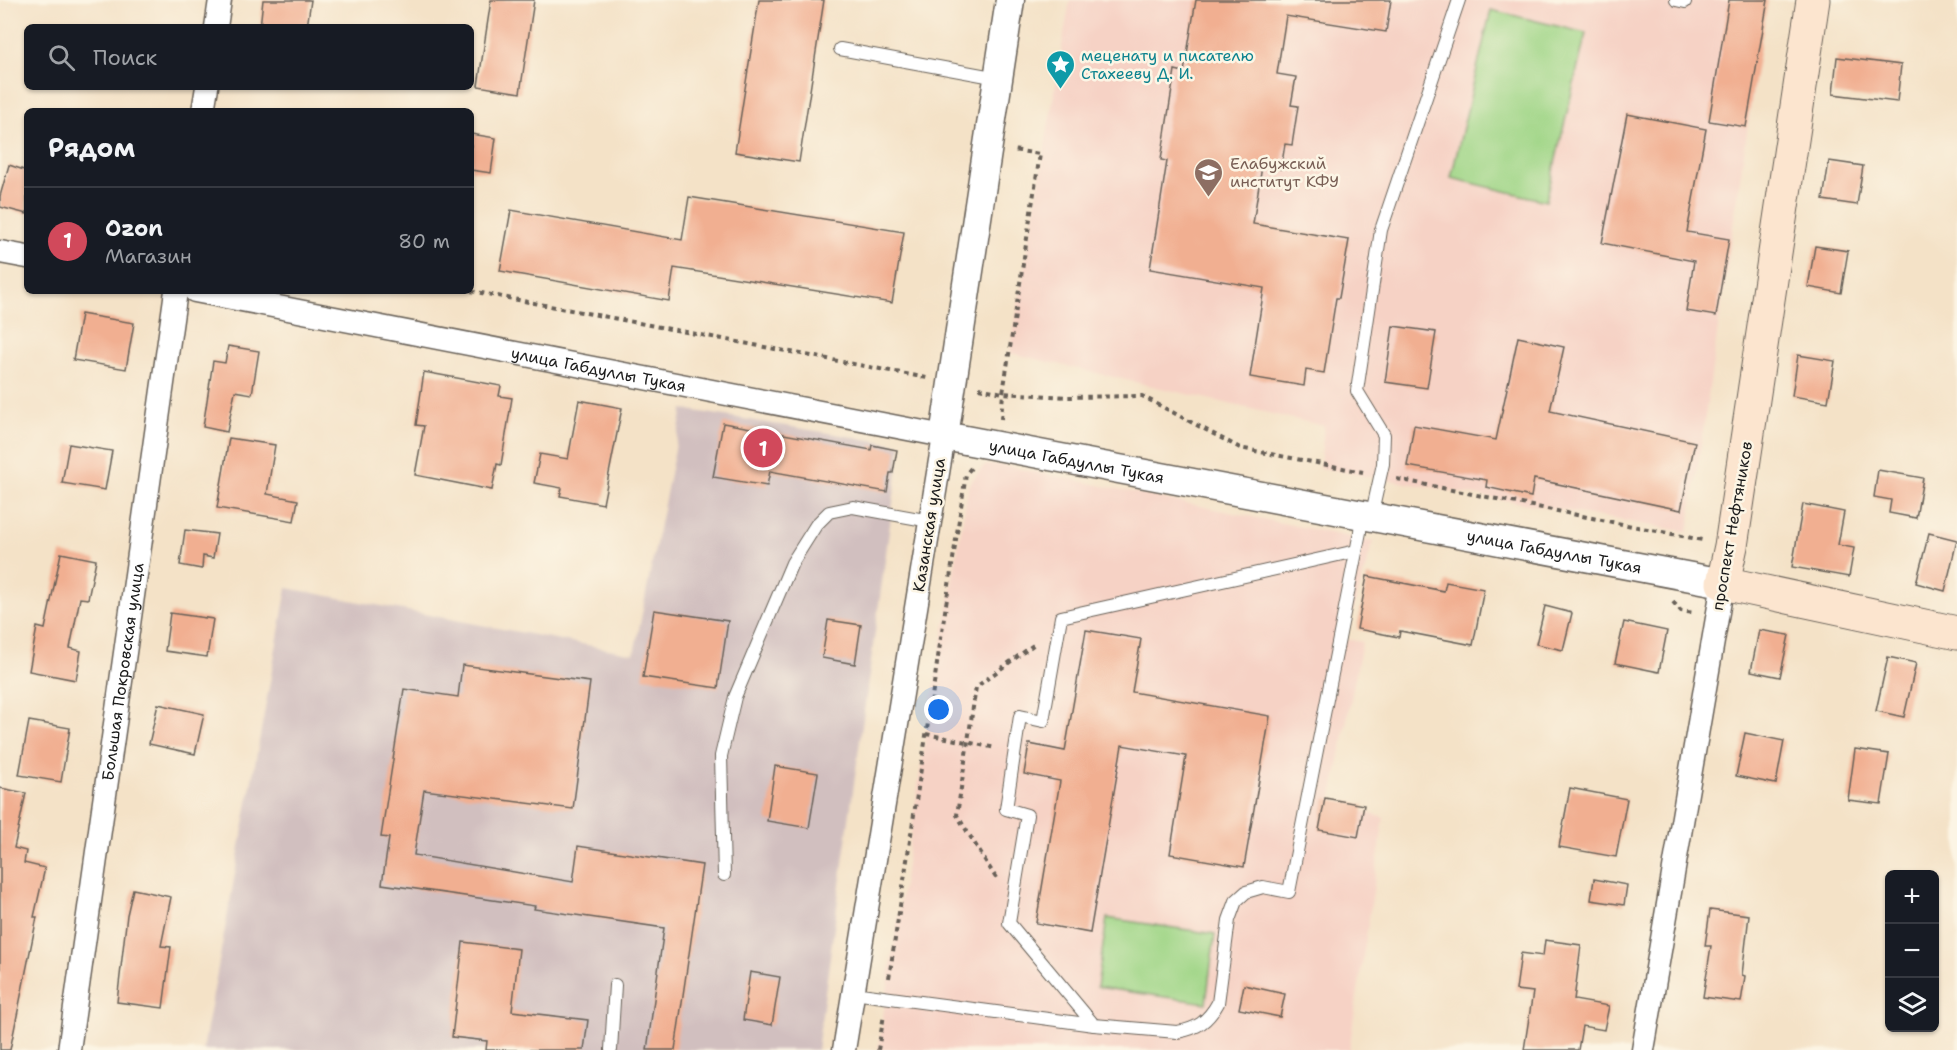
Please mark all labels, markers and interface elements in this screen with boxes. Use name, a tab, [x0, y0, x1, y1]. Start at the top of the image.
search box	[24, 24, 474, 90]
icon: search	[45, 41, 78, 74]
text: Поиск	[93, 43, 157, 72]
place label: меценату и писателю Стахееву Д. И.	[1081, 45, 1254, 84]
place icon: меценату и писателю Стахееву Д. И.	[1044, 48, 1076, 90]
text: Рядом	[48, 130, 135, 165]
place label: Елабужский институт КФУ	[1230, 153, 1339, 192]
school or university icon: Елабужский институт КФУ	[1193, 156, 1225, 198]
text: Ozon	[105, 214, 163, 243]
text: 1	[63, 228, 72, 254]
text: 80 m	[398, 228, 450, 254]
text: Магазин	[105, 243, 192, 269]
street label: улица Габдуллы Тукая	[509, 342, 688, 396]
pin: 1	[744, 426, 783, 470]
street label: улица Габдуллы Тукая	[987, 434, 1166, 488]
street label: проспект Нефтяников	[1707, 440, 1757, 612]
street label: Казанская улица	[908, 456, 950, 594]
street label: улица Габдуллы Тукая	[1465, 524, 1643, 578]
street label: Большая Покровская улица	[97, 561, 148, 782]
your location	[924, 695, 953, 724]
map controls	[1885, 870, 1939, 1032]
button: +	[1885, 870, 1939, 924]
button: −	[1885, 924, 1939, 978]
button: layers	[1885, 978, 1939, 1032]

